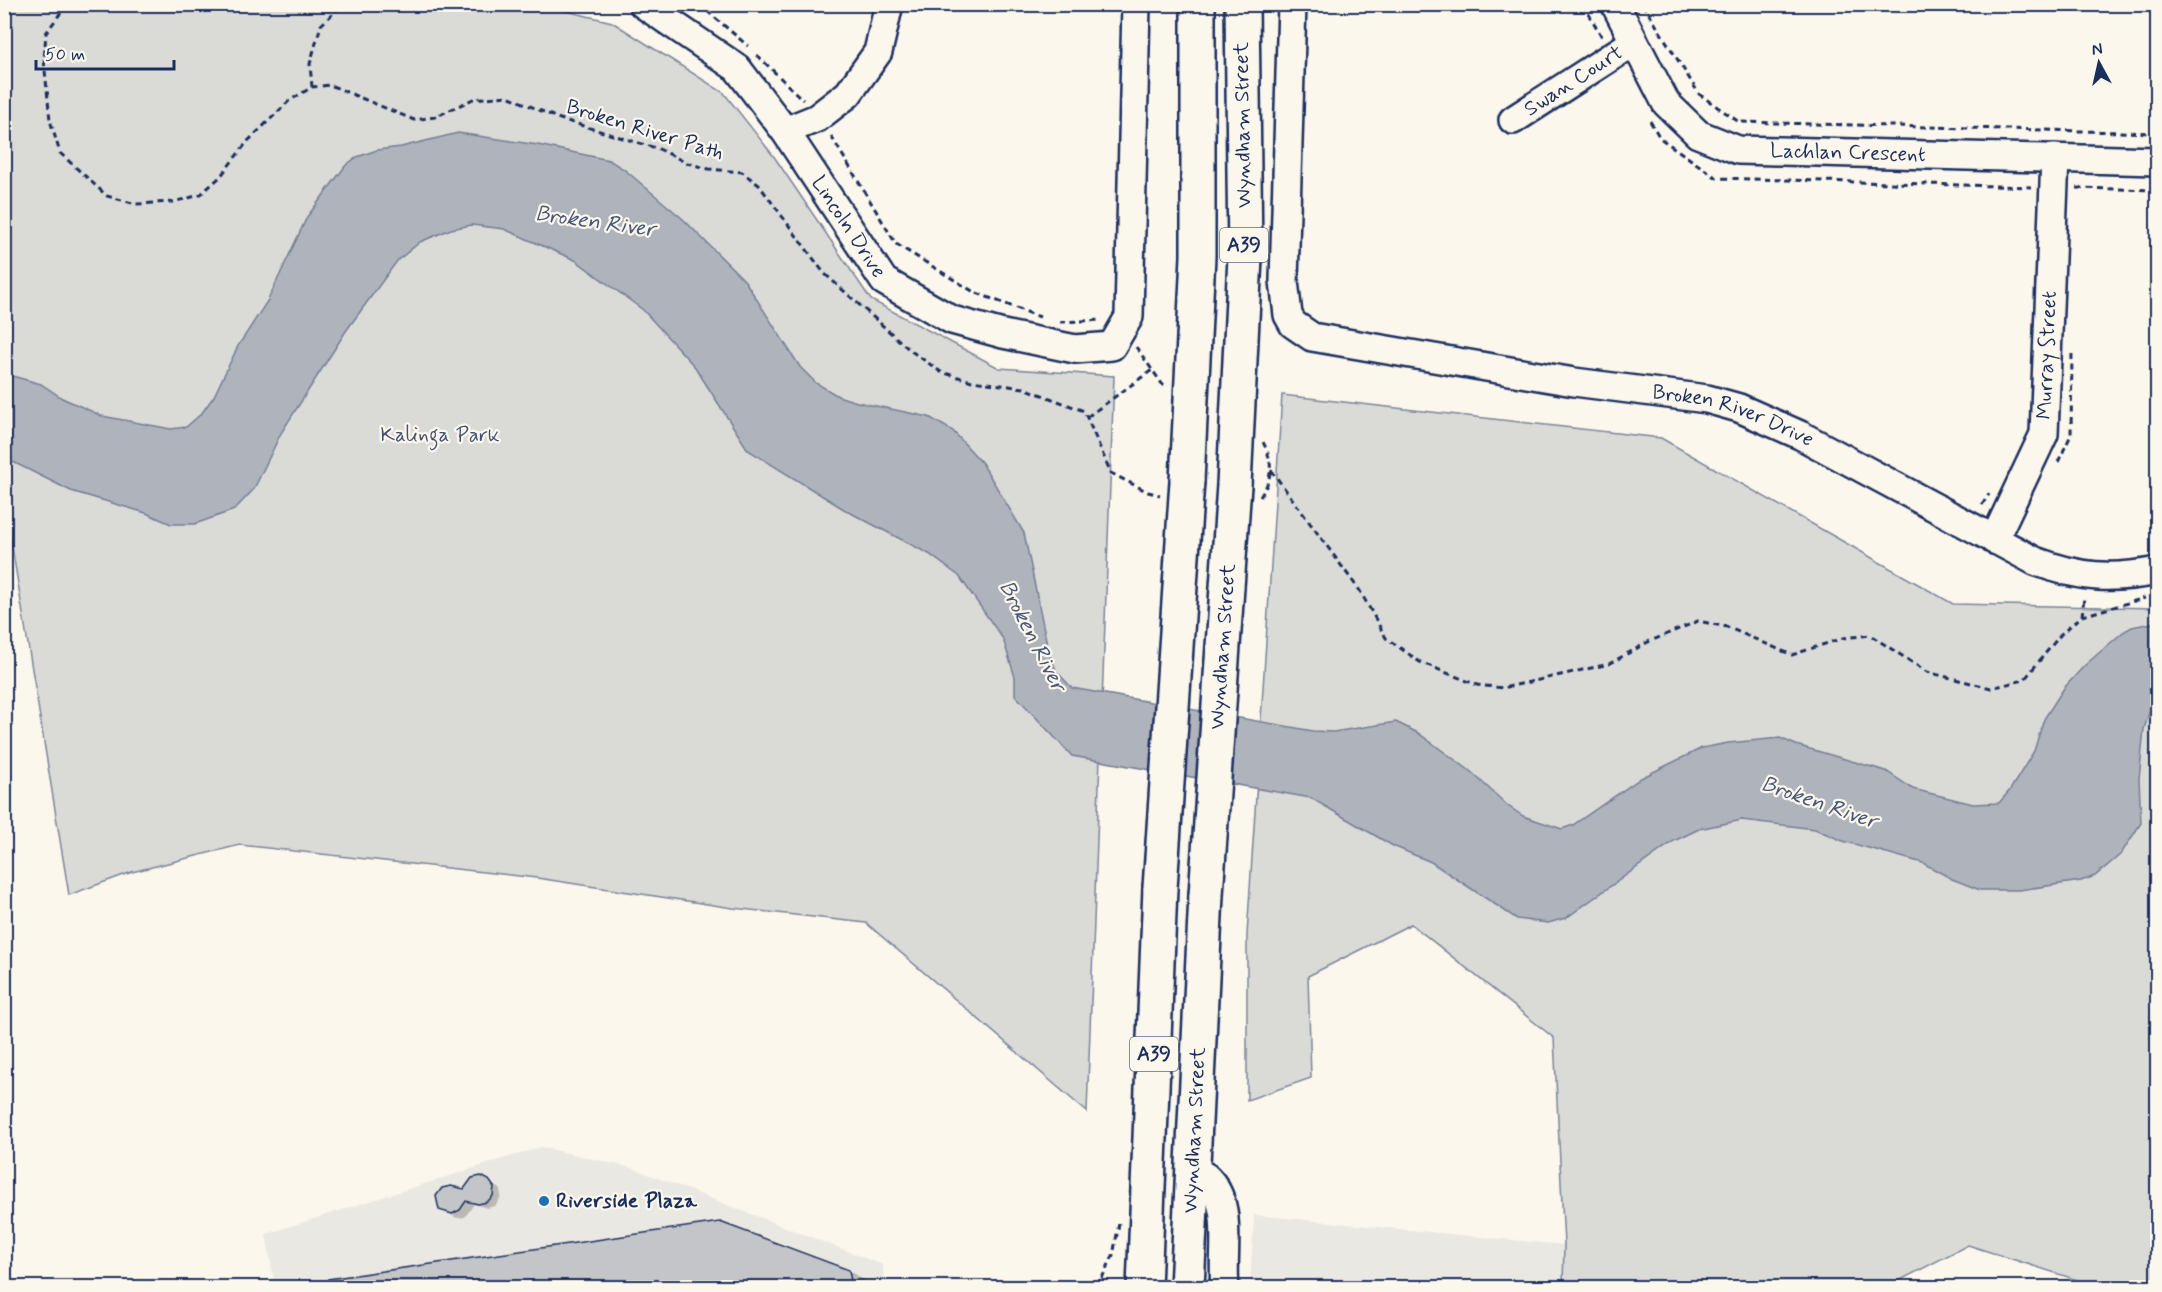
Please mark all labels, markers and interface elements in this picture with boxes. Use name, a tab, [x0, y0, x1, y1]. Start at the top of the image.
scale bar	[36, 33, 174, 71]
north arrow	[2069, 33, 2129, 93]
text: N	[2090, 38, 2104, 61]
street label: Swan Court	[1519, 39, 1628, 123]
street label: Wyndham Street	[1228, 41, 1258, 208]
text: 50 m	[45, 43, 85, 67]
street label: Broken River Path	[563, 93, 727, 167]
street label: Lachlan Crescent	[1770, 137, 1926, 169]
street label: Lincoln Drive	[804, 170, 892, 284]
water label: Broken River	[533, 200, 659, 245]
road number: A39	[1220, 228, 1268, 262]
street label: Murray Street	[2031, 290, 2064, 420]
street label: Broken River Drive	[1651, 378, 1819, 454]
park label: Kalinga Park	[380, 421, 500, 451]
street label: Wyndham Street	[1203, 562, 1243, 730]
water label: Broken River	[992, 576, 1073, 699]
water label: Broken River	[1757, 770, 1883, 837]
road number: A39	[1130, 1037, 1178, 1071]
street label: Wyndham Street	[1177, 1046, 1213, 1214]
place label: Riverside Plaza	[556, 1187, 698, 1215]
marker: Riverside Plaza	[537, 1194, 551, 1208]

